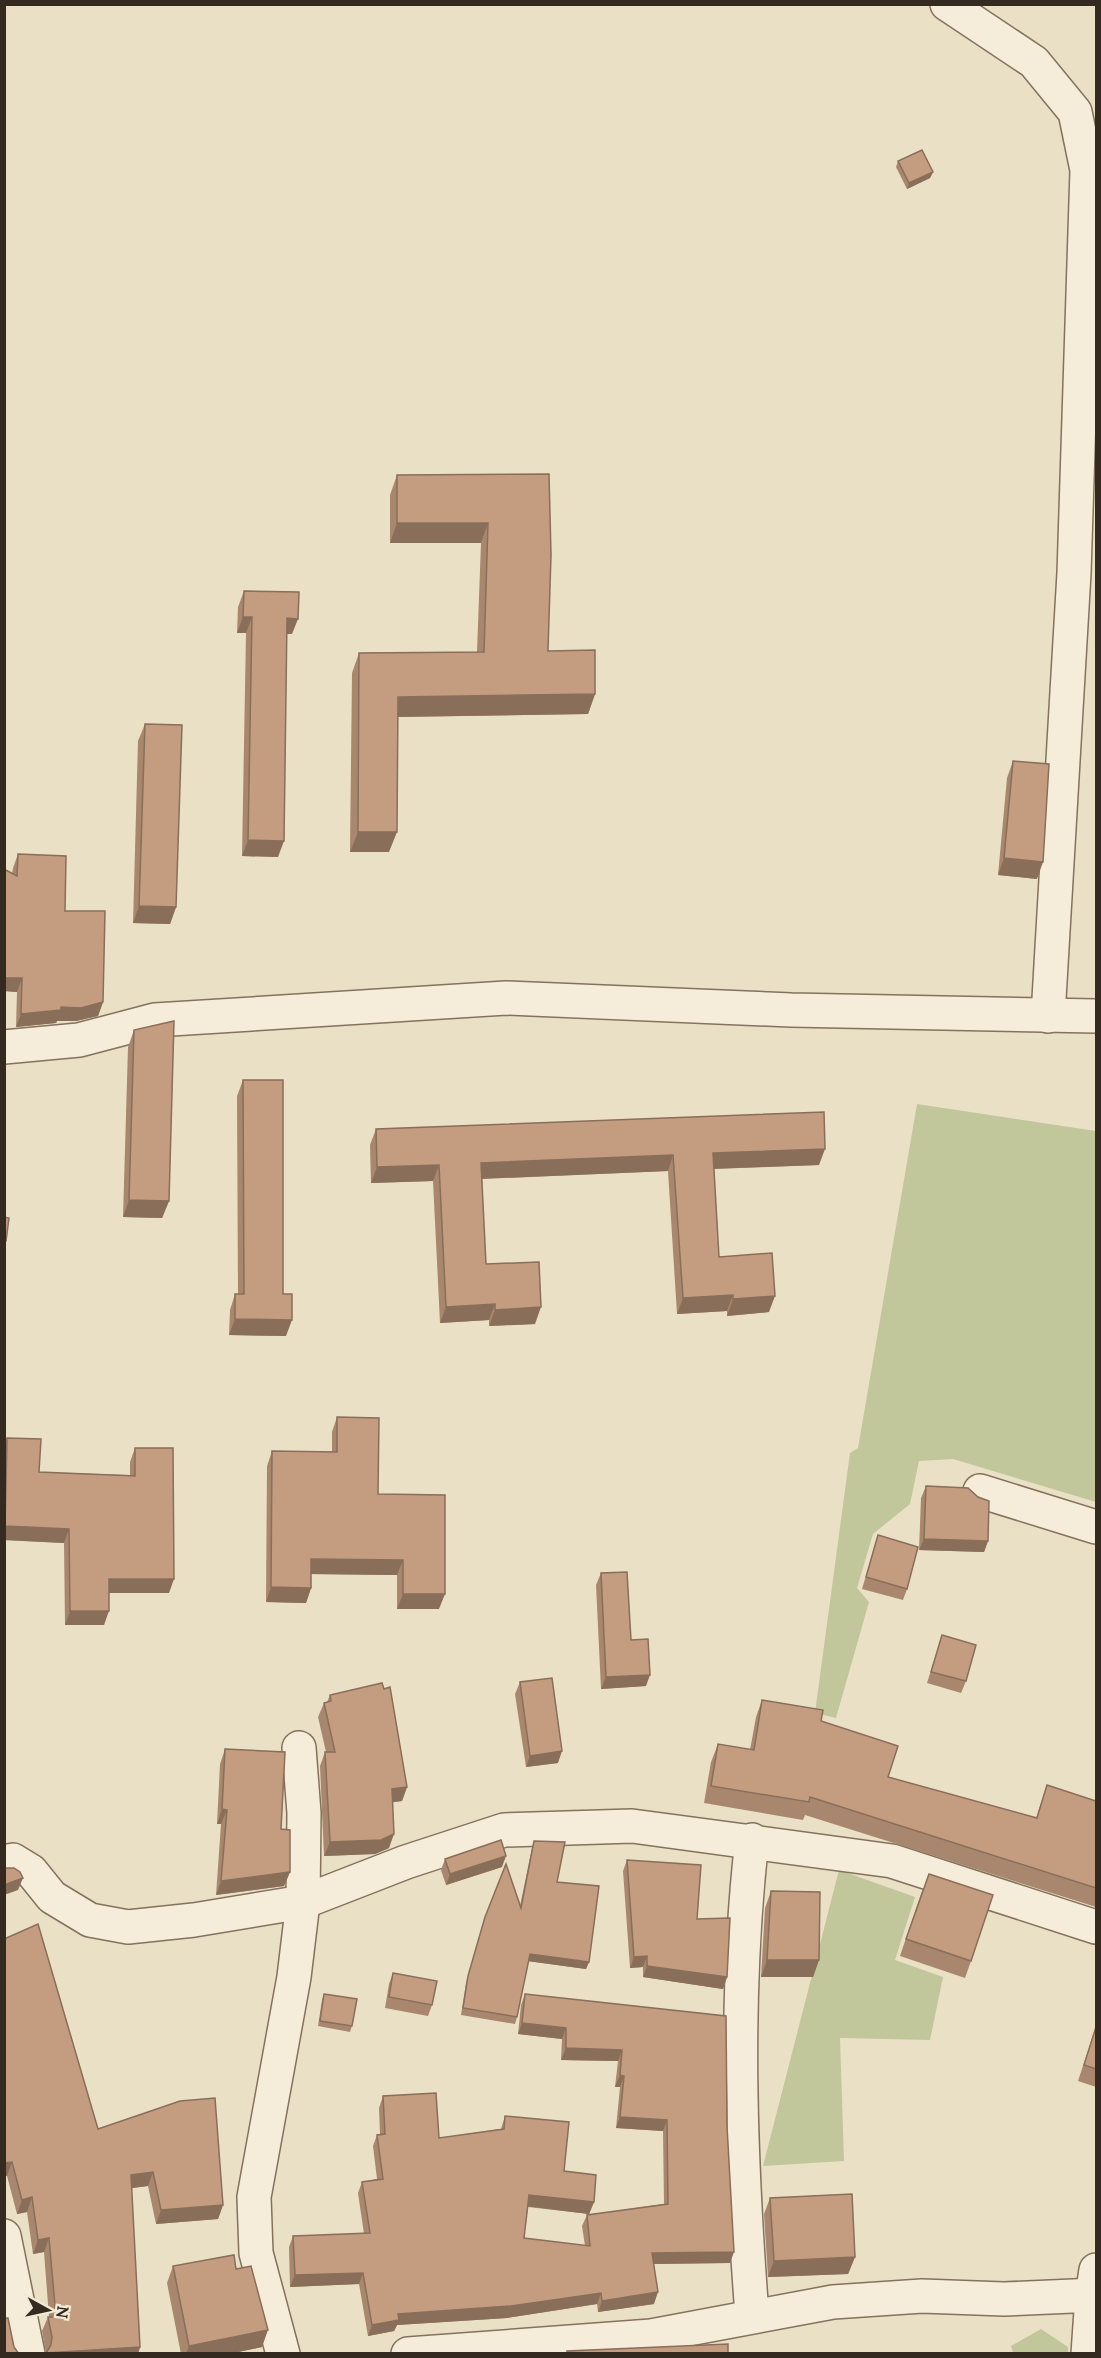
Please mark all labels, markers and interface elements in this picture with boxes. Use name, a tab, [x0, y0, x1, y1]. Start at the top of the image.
north arrow	[18, 2280, 78, 2340]
text: N	[52, 2305, 74, 2320]

